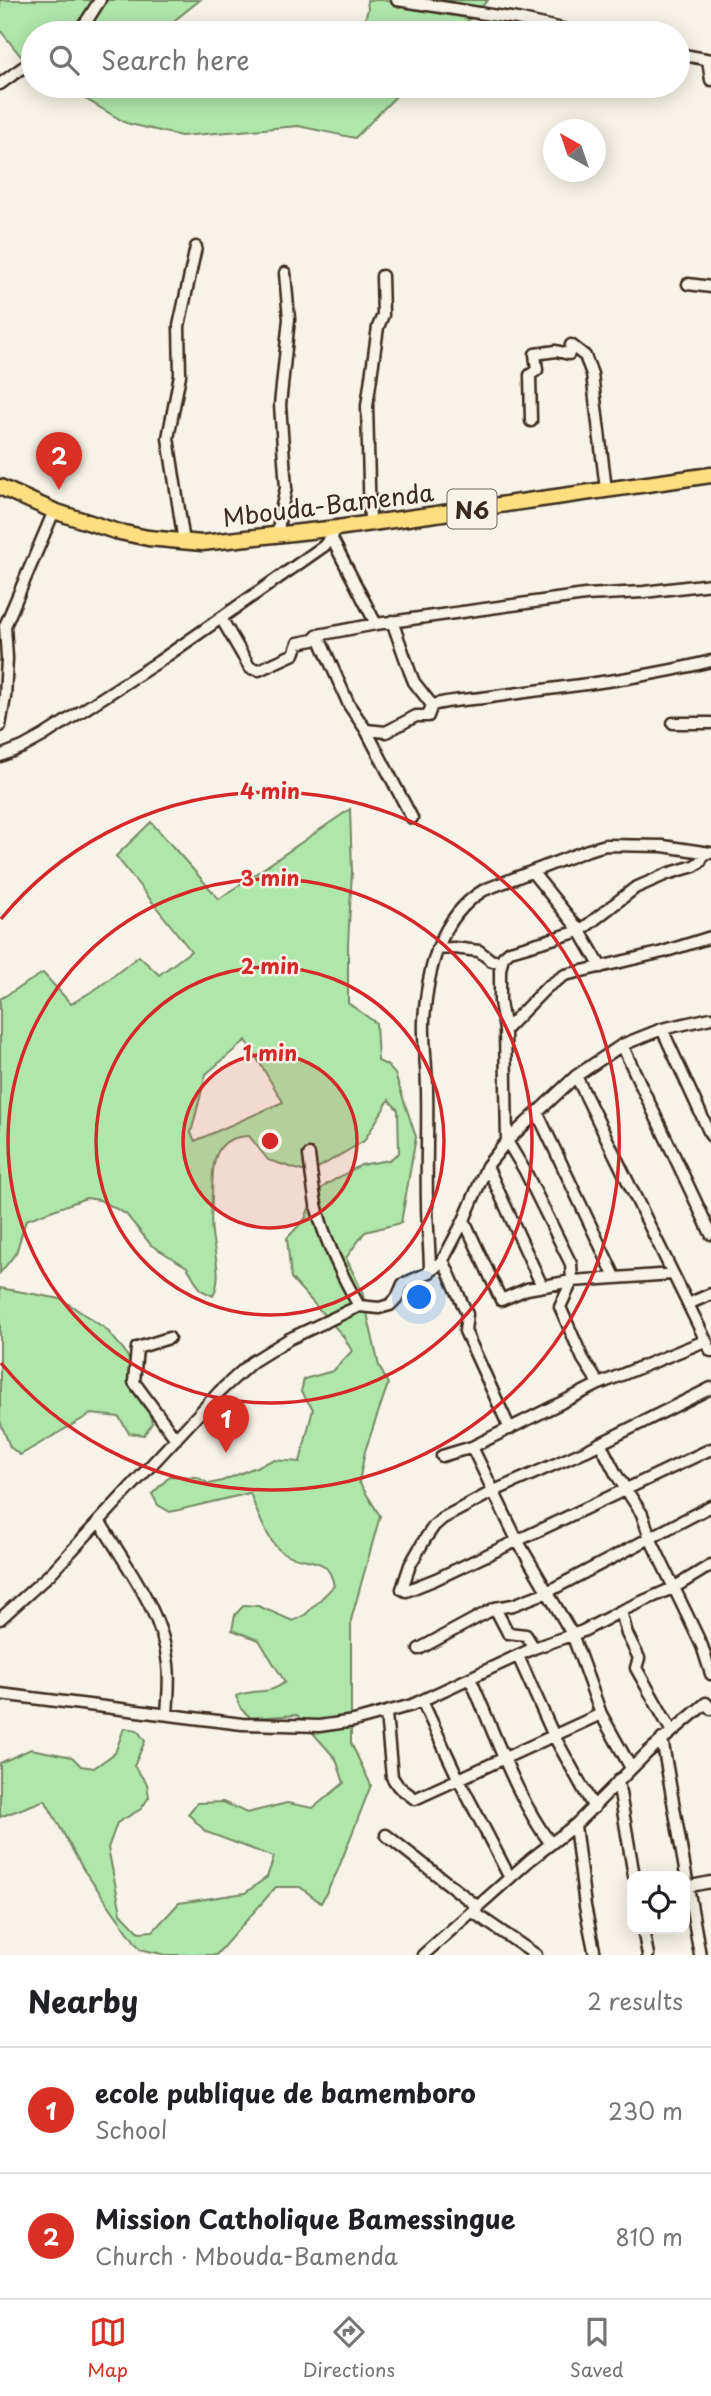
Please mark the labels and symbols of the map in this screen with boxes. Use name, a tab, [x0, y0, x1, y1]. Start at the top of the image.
north arrow	[543, 119, 606, 182]
pin: 2	[36, 432, 82, 490]
street label: Mbouda-Bamenda	[220, 473, 436, 535]
road number: N6	[448, 489, 496, 528]
text: 4 min	[240, 774, 300, 806]
text: 3 min	[240, 861, 300, 893]
text: 2 min	[241, 949, 299, 981]
text: 1 min	[243, 1036, 297, 1068]
centre of rings	[258, 1129, 282, 1153]
your location	[402, 1280, 436, 1314]
pin: 1	[203, 1395, 249, 1453]

